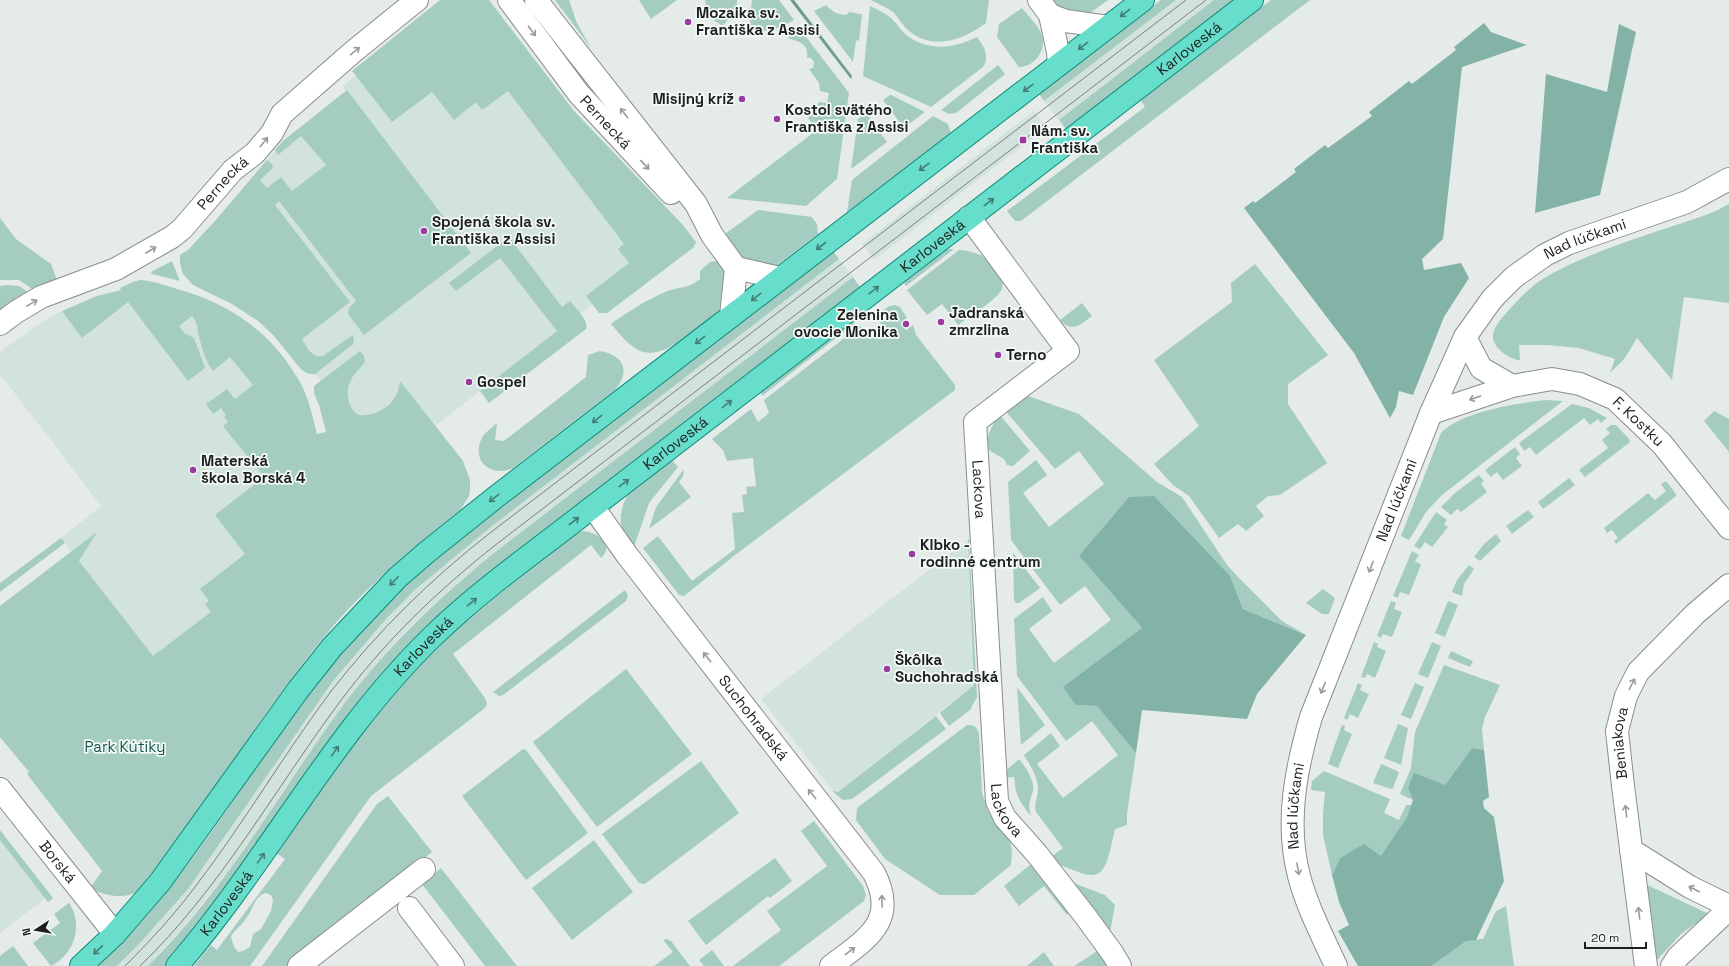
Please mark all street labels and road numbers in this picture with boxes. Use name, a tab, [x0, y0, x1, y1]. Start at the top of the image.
street label: Karloveská	[1153, 17, 1226, 79]
street label: Pernecká	[576, 91, 636, 153]
street label: Pernecká	[193, 151, 252, 214]
street label: Karloveská	[896, 214, 969, 277]
street label: Nad lúčkami	[1540, 214, 1629, 263]
street label: F. Kostku	[1609, 392, 1669, 450]
street label: Karloveská	[639, 412, 712, 474]
street label: Nad lúčkami	[1371, 456, 1421, 544]
street label: Lackova	[968, 459, 991, 519]
street label: Karloveská	[389, 612, 457, 680]
street label: Suchohradská	[715, 671, 793, 764]
street label: Beniakova	[1607, 704, 1632, 780]
street label: Nad lúčkami	[1283, 761, 1308, 850]
street label: Lackova	[987, 783, 1028, 841]
street label: Borská	[35, 836, 81, 887]
street label: Karloveská	[196, 866, 257, 940]

